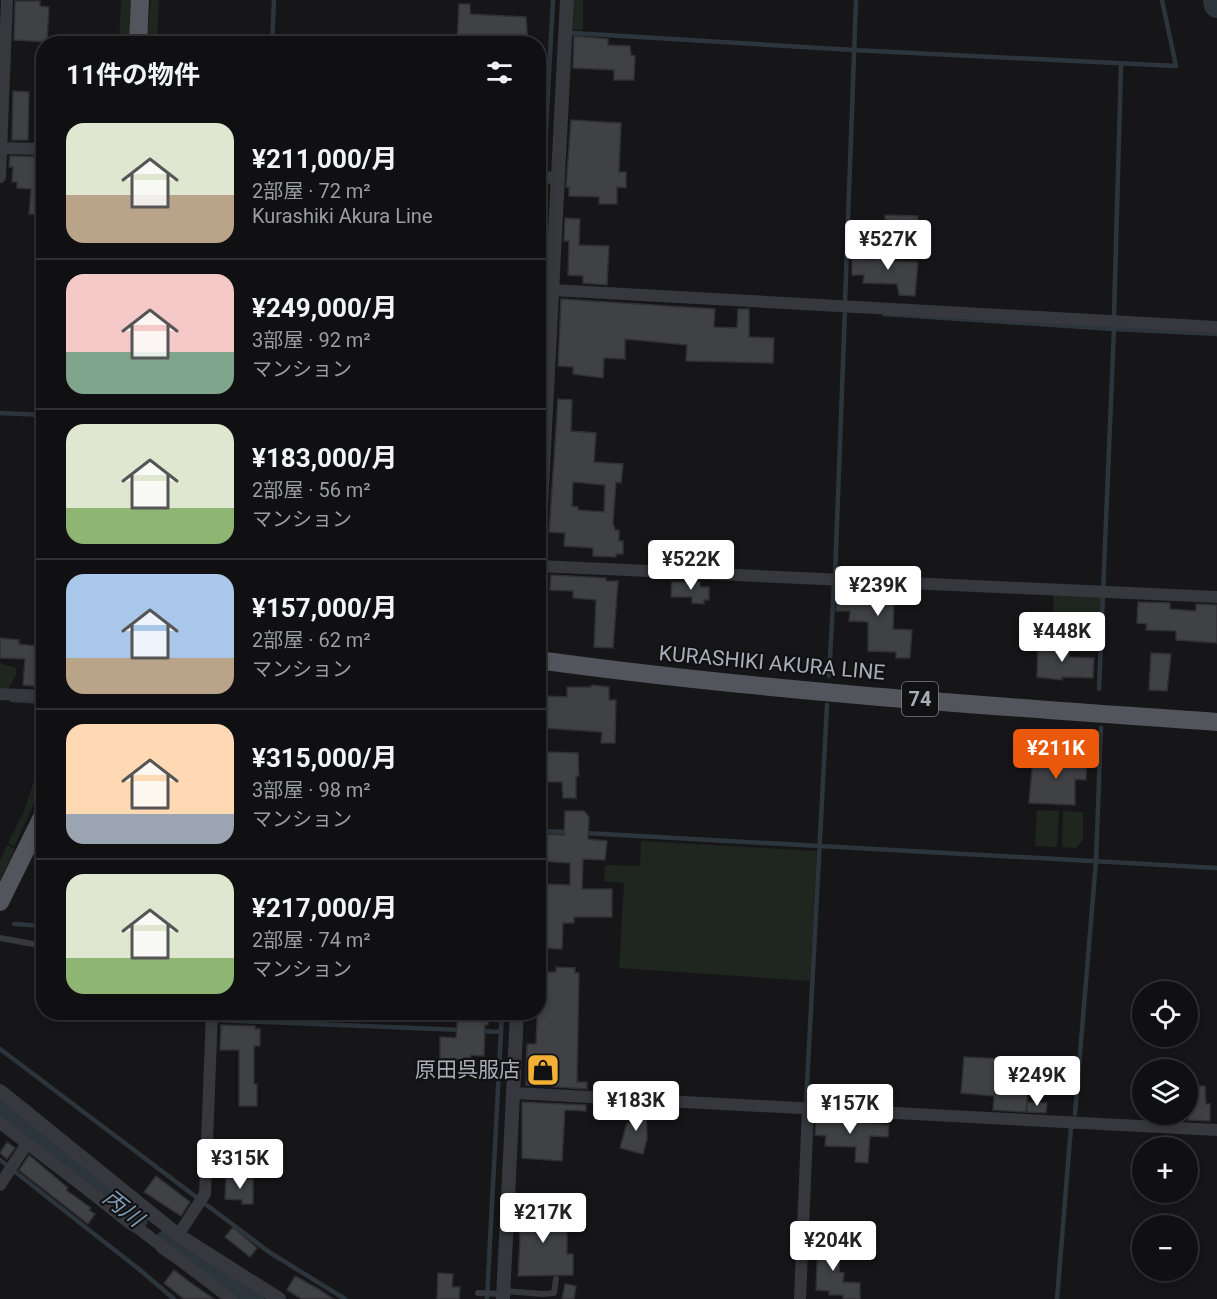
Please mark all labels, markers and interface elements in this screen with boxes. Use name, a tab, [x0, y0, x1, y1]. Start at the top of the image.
icon: filters	[483, 56, 516, 89]
text: 11件の物件	[66, 60, 200, 90]
text: ¥211,000/月	[252, 144, 398, 174]
icon: home	[114, 147, 186, 219]
text: 2部屋 · 72 m²	[252, 179, 371, 203]
text: Kurashiki Akura Line	[252, 204, 433, 228]
pin: ¥527K	[846, 220, 930, 271]
text: ¥527K	[859, 227, 917, 251]
text: ¥249,000/月	[252, 293, 398, 323]
icon: home	[114, 298, 186, 370]
text: 3部屋 · 92 m²	[252, 328, 371, 352]
text: マンション	[252, 357, 352, 381]
text: ¥183,000/月	[252, 443, 398, 473]
icon: home	[114, 448, 186, 520]
text: 2部屋 · 56 m²	[252, 478, 371, 502]
text: マンション	[252, 507, 352, 531]
pin: ¥522K	[649, 540, 733, 591]
text: ¥522K	[662, 547, 720, 571]
pin: ¥239K	[836, 566, 920, 617]
text: ¥239K	[849, 573, 907, 597]
text: ¥157,000/月	[252, 593, 398, 623]
icon: home	[114, 598, 186, 670]
pin: ¥448K	[1020, 612, 1104, 663]
text: ¥448K	[1033, 619, 1091, 643]
text: 2部屋 · 62 m²	[252, 628, 371, 652]
street label: KURASHIKI AKURA LINE	[658, 641, 886, 685]
text: マンション	[252, 657, 352, 681]
road number: 74	[902, 682, 938, 716]
pin: ¥211K	[1014, 729, 1098, 780]
text: ¥211K	[1027, 736, 1085, 760]
text: ¥315,000/月	[252, 743, 398, 773]
icon: home	[114, 748, 186, 820]
text: 3部屋 · 98 m²	[252, 778, 371, 802]
text: マンション	[252, 807, 352, 831]
text: ¥217,000/月	[252, 893, 398, 923]
icon: home	[114, 898, 186, 970]
text: 2部屋 · 74 m²	[252, 928, 371, 952]
text: マンション	[252, 957, 352, 981]
map controls	[1132, 981, 1198, 1281]
button: locate	[1132, 981, 1198, 1047]
shop icon: 原田呉服店	[525, 1052, 561, 1088]
pin: ¥249K	[995, 1056, 1079, 1107]
place label: 原田呉服店	[415, 1058, 520, 1082]
button: layers	[1132, 1059, 1198, 1125]
text: ¥249K	[1008, 1063, 1066, 1087]
pin: ¥183K	[594, 1081, 678, 1132]
pin: ¥157K	[808, 1084, 892, 1135]
text: ¥183K	[607, 1088, 665, 1112]
text: ¥157K	[821, 1091, 879, 1115]
button: +	[1132, 1137, 1198, 1203]
pin: ¥315K	[198, 1139, 282, 1190]
text: ¥315K	[211, 1146, 269, 1170]
water label: 丙川	[98, 1184, 150, 1233]
pin: ¥217K	[501, 1193, 585, 1244]
text: ¥217K	[514, 1200, 572, 1224]
button: −	[1132, 1215, 1198, 1281]
pin: ¥204K	[791, 1221, 875, 1272]
text: ¥204K	[804, 1228, 862, 1252]

